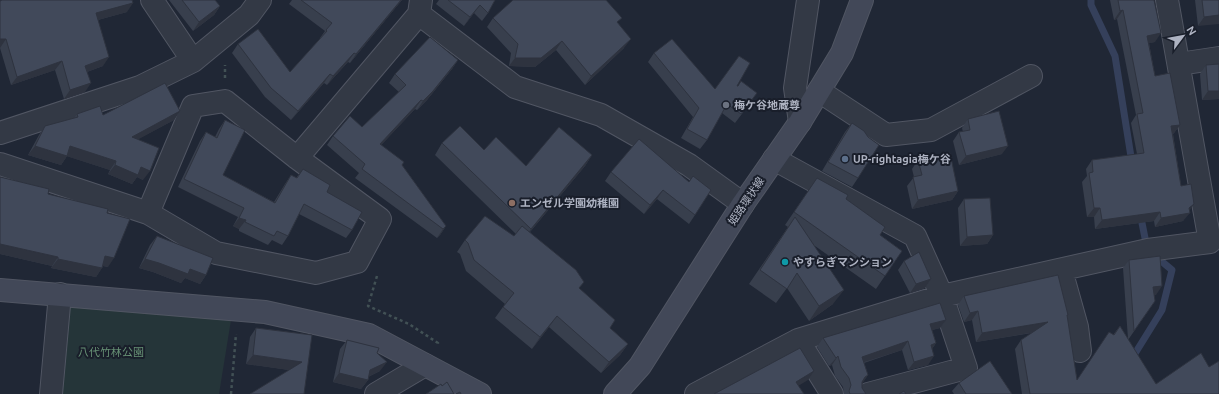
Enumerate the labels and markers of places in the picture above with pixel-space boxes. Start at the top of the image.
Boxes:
place label: 梅ケ谷地蔵尊 [734,99,800,111]
marker: 梅ケ谷地蔵尊 [721,100,731,110]
place label: UP-rightagia梅ケ谷 [853,153,951,165]
marker: UP-rightagia梅ケ谷 [840,154,850,164]
place label: エンゼル学園幼稚園 [520,197,619,209]
marker: エンゼル学園幼稚園 [507,198,517,208]
place label: やすらぎマンション [793,256,892,268]
marker: やすらぎマンション [780,257,790,267]

